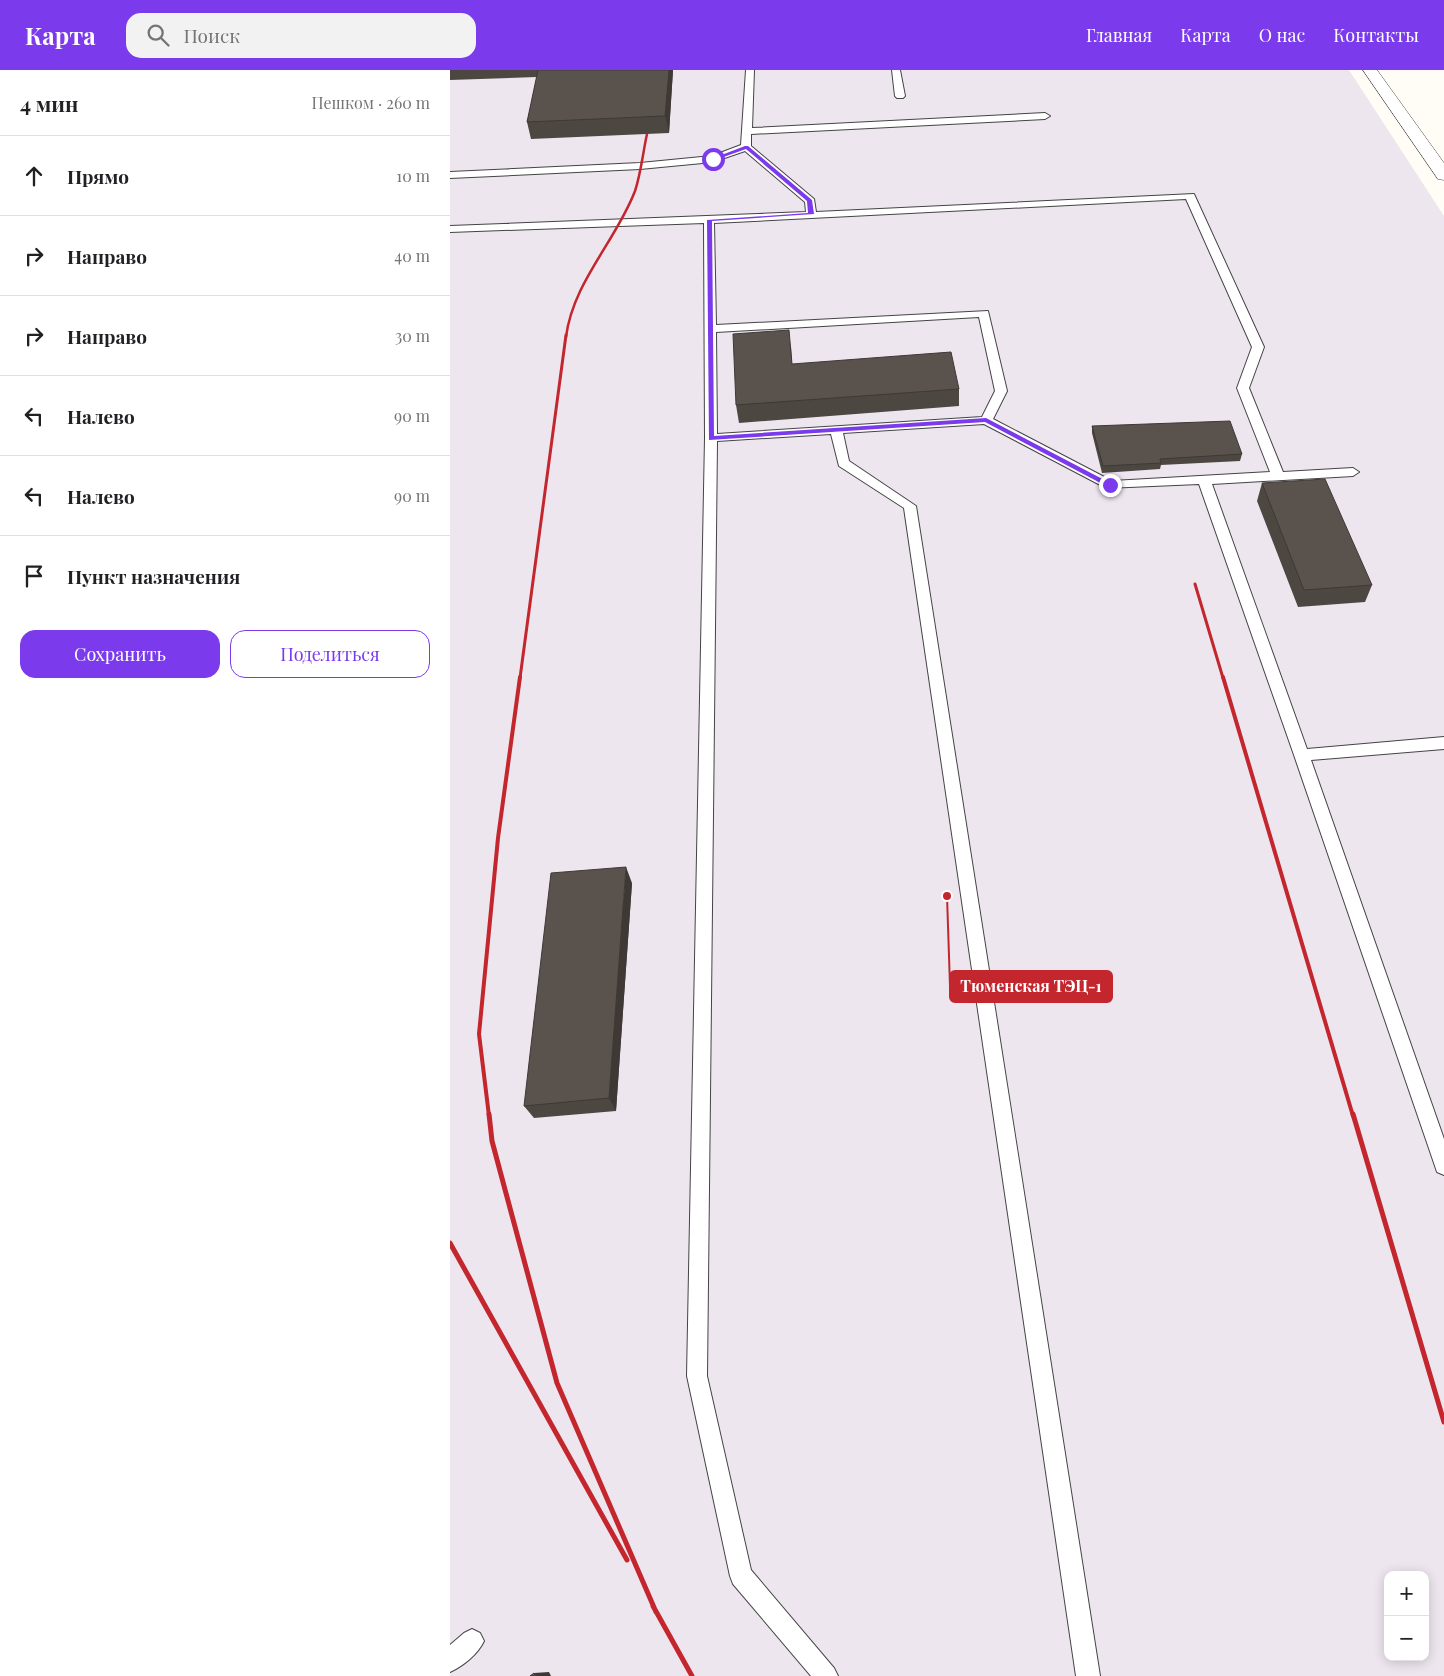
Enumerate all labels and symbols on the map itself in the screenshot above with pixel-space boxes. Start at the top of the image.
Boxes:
route start [702,148,725,171]
route end [1099,474,1122,497]
callout: Тюменская ТЭЦ-1 [950,971,1112,1002]
text: Тюменская ТЭЦ-1 [960,975,1102,996]

